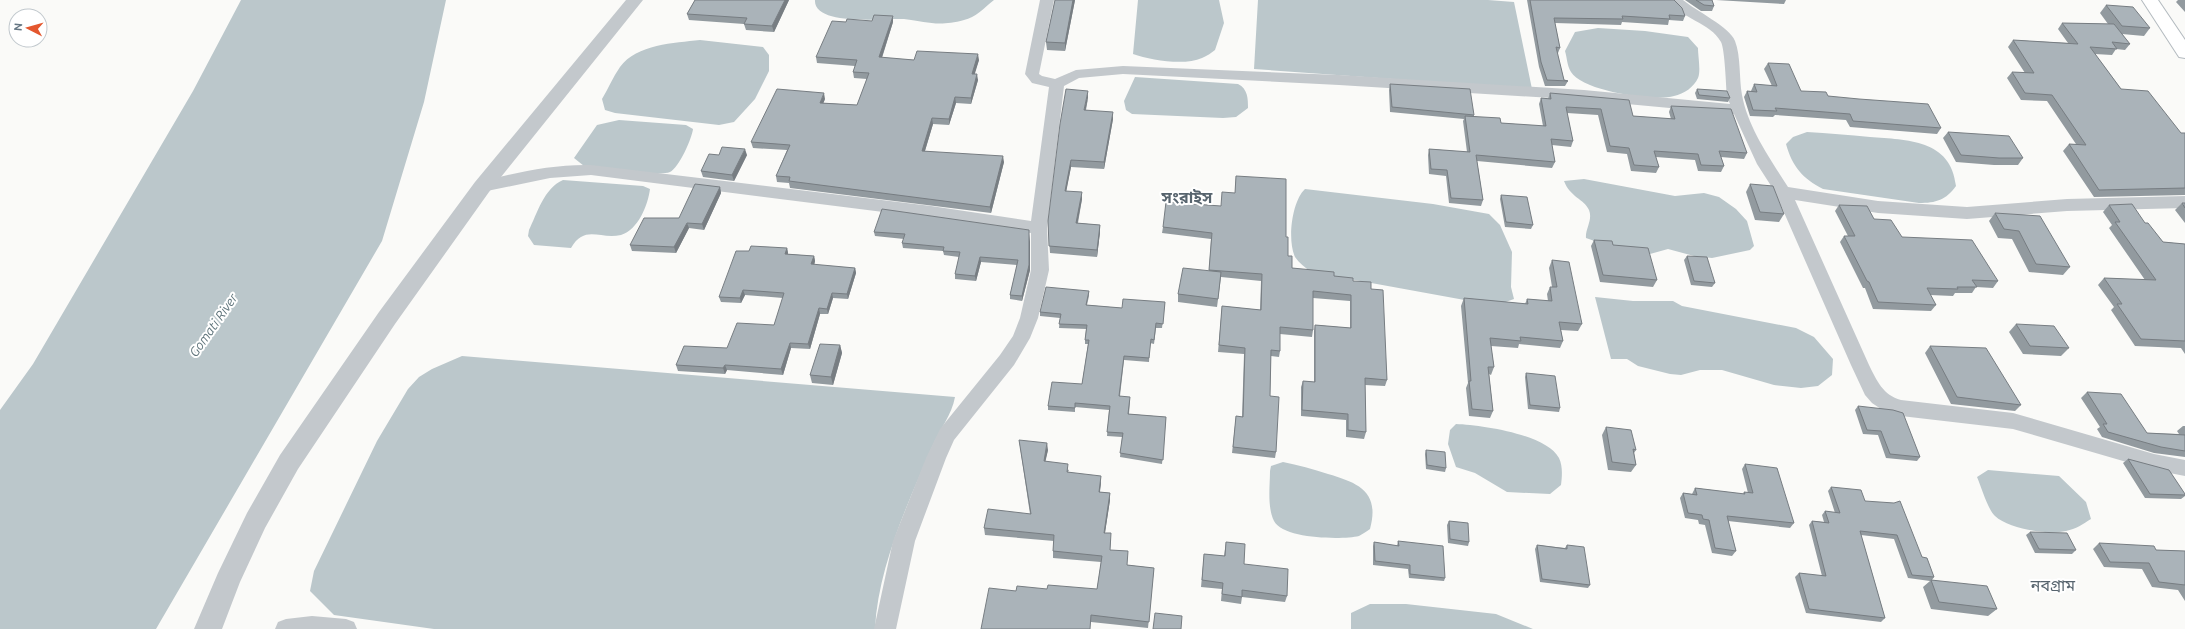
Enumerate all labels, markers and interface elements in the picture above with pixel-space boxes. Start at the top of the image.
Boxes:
north arrow [8,8,48,48]
text: N [12,22,24,32]
district label: সংরাইস [1161,188,1213,206]
water label: Gomati River [186,290,240,359]
district label: নবগ্ৰাম [2030,576,2075,594]

